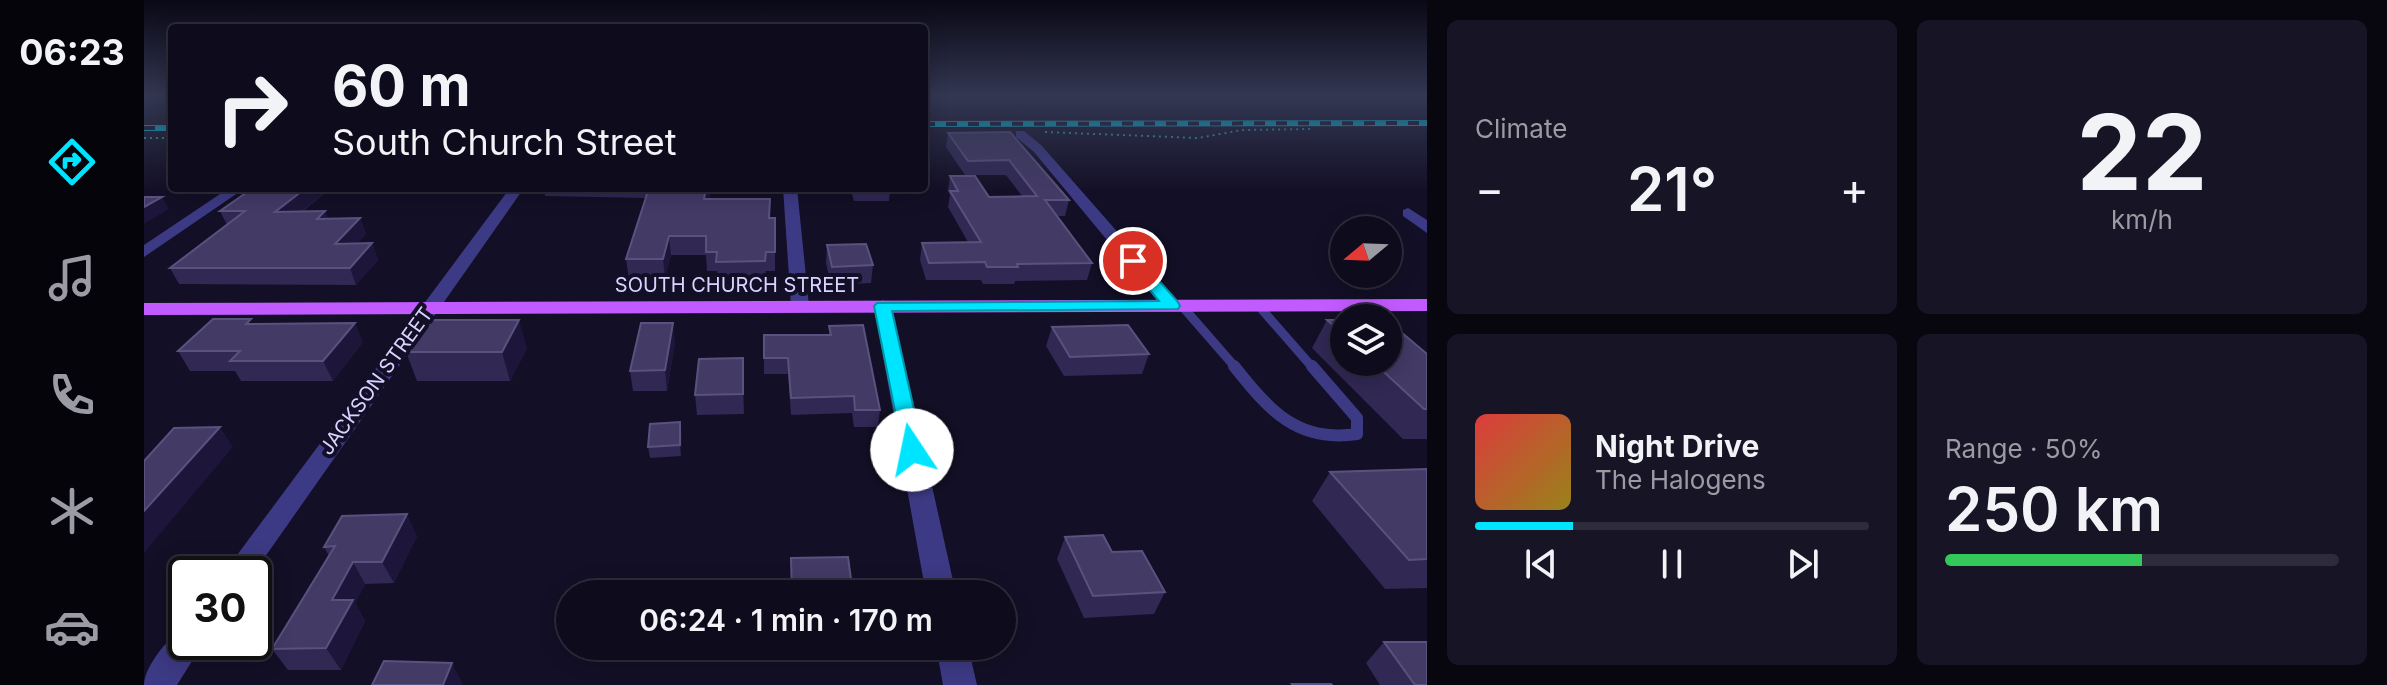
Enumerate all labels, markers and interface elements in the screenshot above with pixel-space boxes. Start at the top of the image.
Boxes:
text: 06:23 [19,30,125,74]
text: 60 m [332,52,471,120]
icon: right [200,56,304,160]
text: 22 [2076,89,2208,215]
text: Climate [1475,113,1567,144]
text: South Church Street [332,120,677,164]
icon: directions [44,134,100,190]
text: 21° [1627,153,1717,225]
text: − [1475,162,1504,216]
text: + [1840,162,1869,216]
text: km/h [2111,204,2173,235]
north arrow [1330,216,1402,288]
map controls [1330,216,1402,376]
pin [1099,227,1167,295]
icon: arrive [1111,239,1155,283]
icon: music [44,250,100,306]
street label: SOUTH CHURCH STREET [615,273,859,297]
street label: JACKSON STREET [314,303,438,459]
button: layers [1330,304,1402,376]
icon: phone [44,367,100,423]
position arrow [870,408,954,492]
text: Night Drive [1595,428,1759,464]
text: Range · 50% [1945,433,2103,464]
text: The Halogens [1595,464,1766,495]
text: 250 km [1945,473,2163,545]
icon: climate [44,483,100,539]
icon: previous [1519,542,1563,586]
icon: pause [1650,542,1694,586]
icon: next [1781,542,1825,586]
speed limit sign: 30 [168,556,272,660]
icon: car [44,599,100,655]
text: 06:24 · 1 min · 170 m [639,602,933,638]

